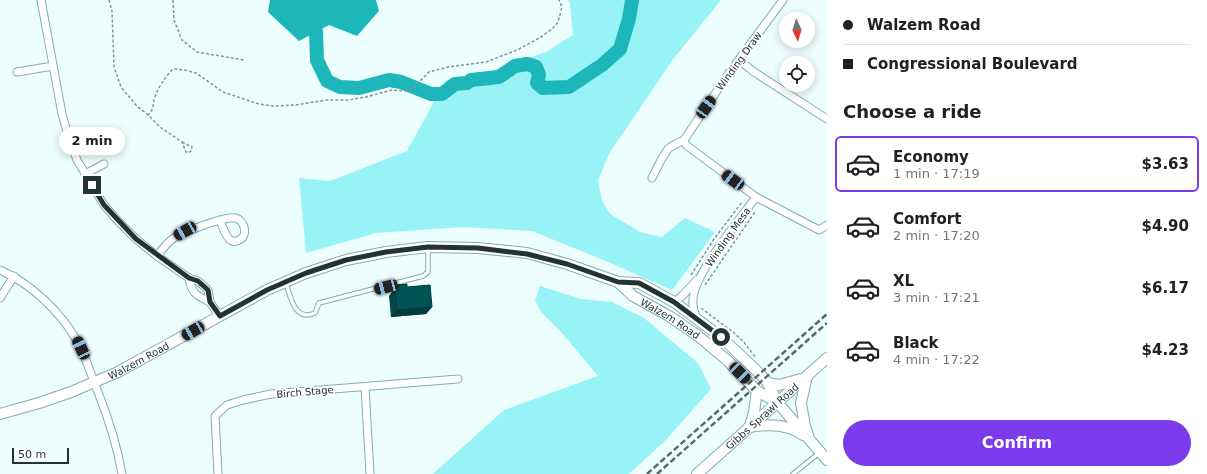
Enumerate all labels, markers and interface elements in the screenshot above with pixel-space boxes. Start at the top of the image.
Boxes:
north arrow [779,12,815,48]
map controls [779,12,815,92]
text: Walzem Road [867,16,981,34]
street label: Winding Draw [714,29,764,93]
text: Congressional Boulevard [867,55,1078,73]
button: locate [779,56,815,92]
car [694,94,718,120]
text: Choose a ride [843,101,982,122]
callout: 2 min [59,127,125,155]
text: 2 min [72,133,112,148]
icon: car [845,146,881,182]
text: Economy [893,148,969,166]
text: $3.63 [1142,155,1189,173]
text: 1 min · 17:19 [893,166,980,181]
car [720,168,746,192]
route end [83,176,101,194]
street label: Winding Mesa [703,205,753,269]
icon: car [845,208,881,244]
text: Comfort [893,210,961,228]
text: $4.90 [1142,217,1189,235]
car [172,220,198,242]
text: 2 min · 17:20 [893,228,980,243]
icon: car [845,270,881,306]
text: XL [893,272,914,290]
car [373,278,399,296]
text: $6.17 [1142,279,1189,297]
text: 3 min · 17:21 [893,290,980,305]
street label: Walzem Road [639,296,702,341]
car [180,320,206,342]
route start [712,328,730,346]
icon: car [845,332,881,368]
text: Black [893,334,939,352]
car [70,335,92,361]
street label: Walzem Road [106,340,171,381]
text: $4.23 [1142,341,1189,359]
text: 4 min · 17:22 [893,352,980,367]
car [727,360,753,386]
street label: Gibbs Sprawl Road [723,381,801,451]
street label: Birch Stage [276,384,334,400]
button: Confirm [843,420,1191,466]
scale bar [12,446,69,465]
text: 50 m [18,448,46,461]

